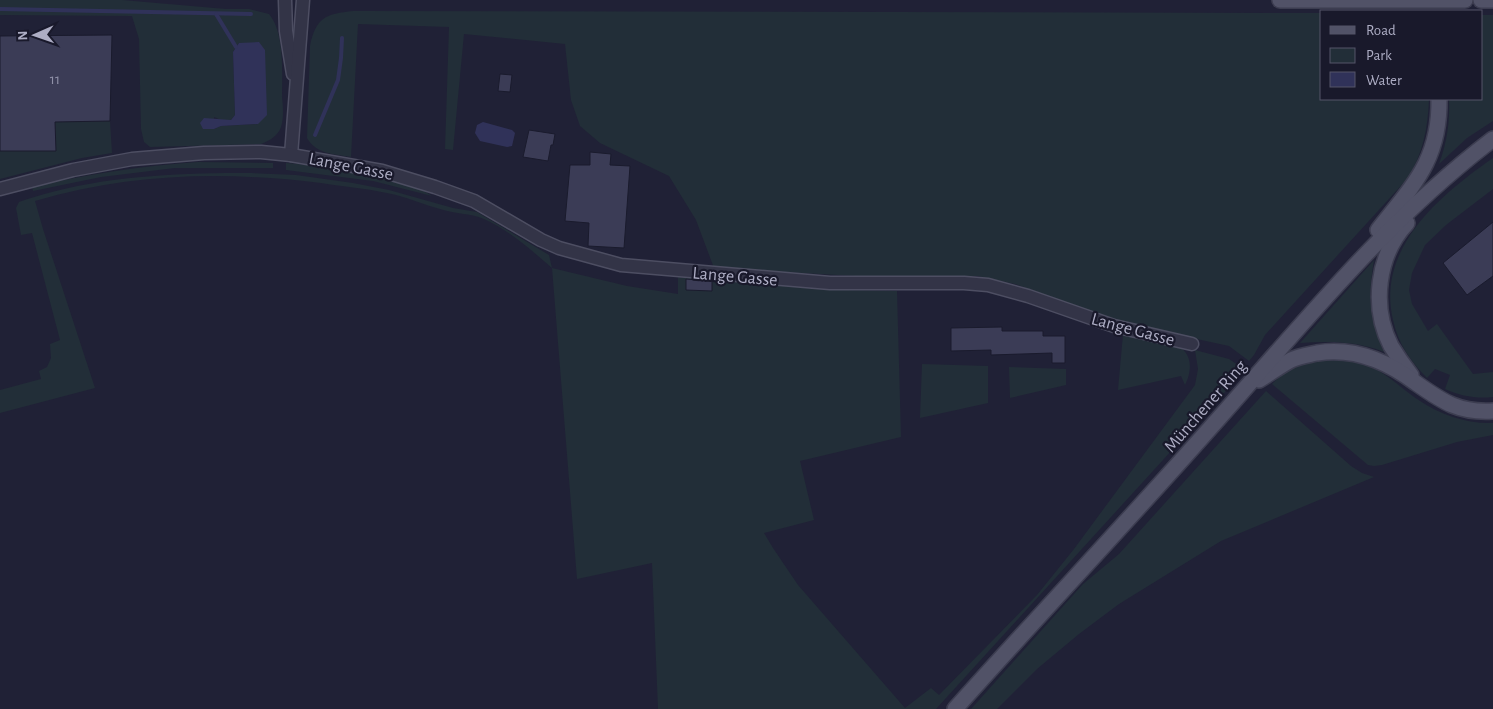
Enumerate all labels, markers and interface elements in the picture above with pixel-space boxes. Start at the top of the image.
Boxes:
north arrow [10,10,60,60]
legend [1320,10,1483,100]
text: Road [1366,23,1396,38]
text: N [16,30,30,41]
text: Park [1366,48,1392,63]
house number: 11 [50,72,60,87]
text: Water [1366,73,1402,88]
street label: Lange Gasse [307,150,394,184]
street label: Lange Gasse [692,264,778,290]
street label: Lange Gasse [1089,310,1176,350]
street label: Münchener Ring [1161,357,1251,456]

